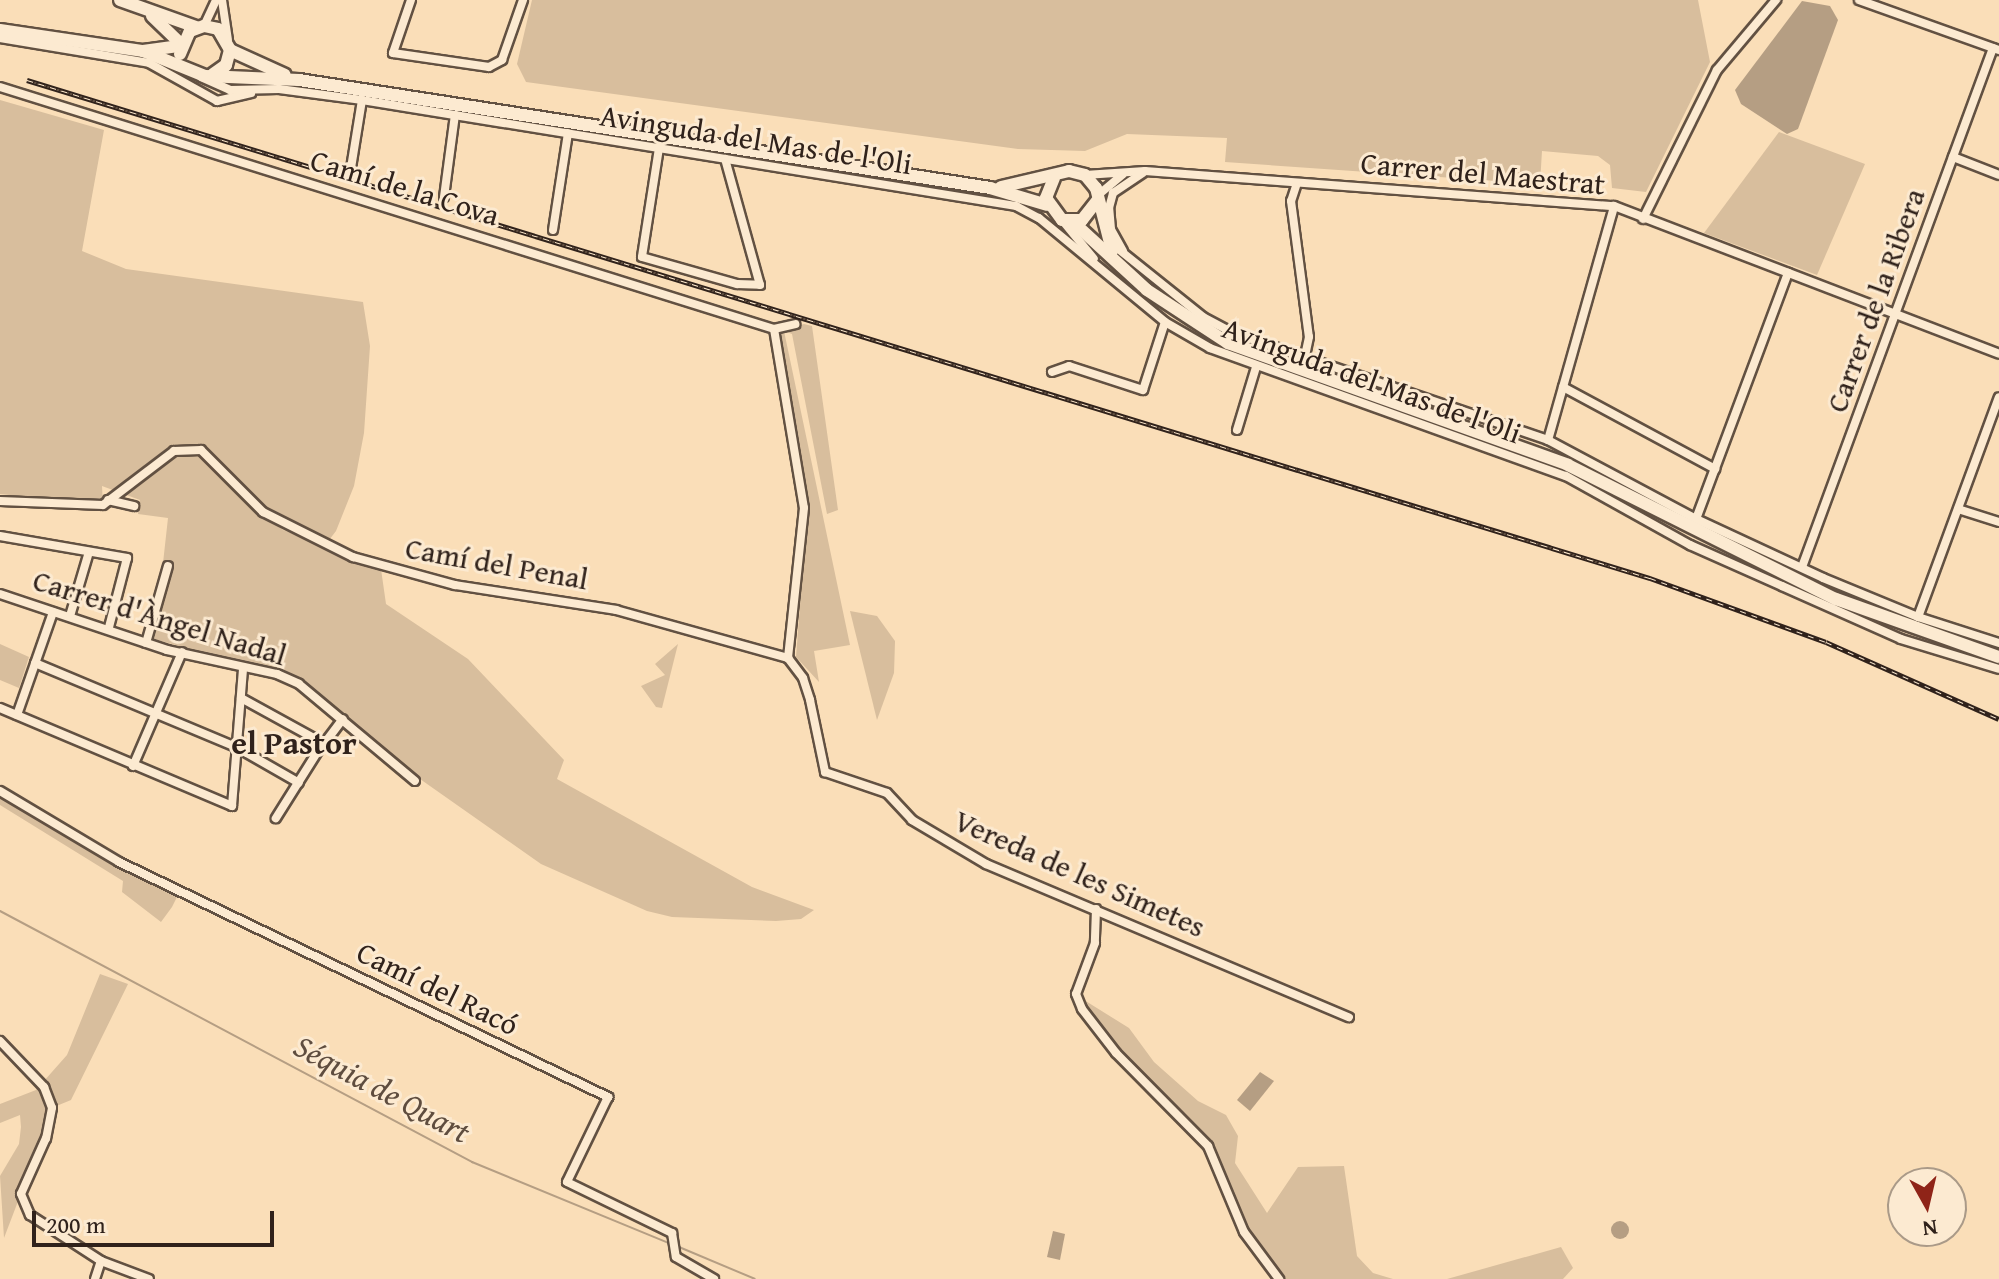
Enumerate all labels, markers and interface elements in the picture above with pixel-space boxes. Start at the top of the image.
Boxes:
street label: Avinguda del Mas de l'Oli [598,97,914,181]
street label: Camí de la Cova [306,141,504,233]
street label: Carrer del Maestrat [1359,144,1607,202]
street label: Carrer de la Ribera [1818,183,1932,417]
street label: Avinguda del Mas de l'Oli [1218,309,1526,451]
street label: Camí del Penal [403,529,591,597]
street label: Carrer d'Àngel Nadal [29,561,291,673]
district label: el Pastor [231,724,357,762]
street label: Vereda de les Simetes [949,802,1211,944]
street label: Camí del Racó [351,933,525,1043]
water label: Séquia de Quart [288,1027,476,1151]
north arrow [1887,1167,1967,1247]
scale bar [36,1195,278,1245]
text: 200 m [46,1207,106,1242]
text: N [1921,1212,1940,1246]

